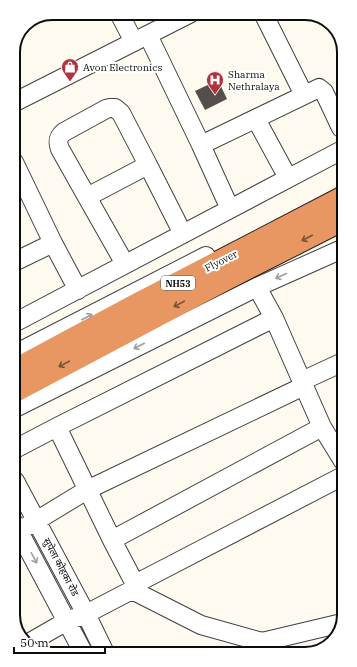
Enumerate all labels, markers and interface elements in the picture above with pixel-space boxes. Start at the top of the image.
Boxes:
shop icon: Avon Electronics [60,57,80,82]
place label: Avon Electronics [83,61,162,74]
place label: Sharma Nethralaya [228,68,280,93]
hospital icon: Sharma Nethralaya [205,70,225,95]
one-way arrow [301,234,313,242]
street label: Flyover [202,247,240,275]
one-way arrow [275,273,287,280]
road number: NH53 [161,276,195,290]
one-way arrow [173,301,185,308]
one-way arrow [81,313,93,320]
one-way arrow [133,343,145,350]
one-way arrow [58,361,70,369]
street label: सुपेला कोहका रोड [40,536,82,599]
one-way arrow [30,552,38,564]
scale bar [14,629,105,655]
text: 50 m [20,635,49,650]

